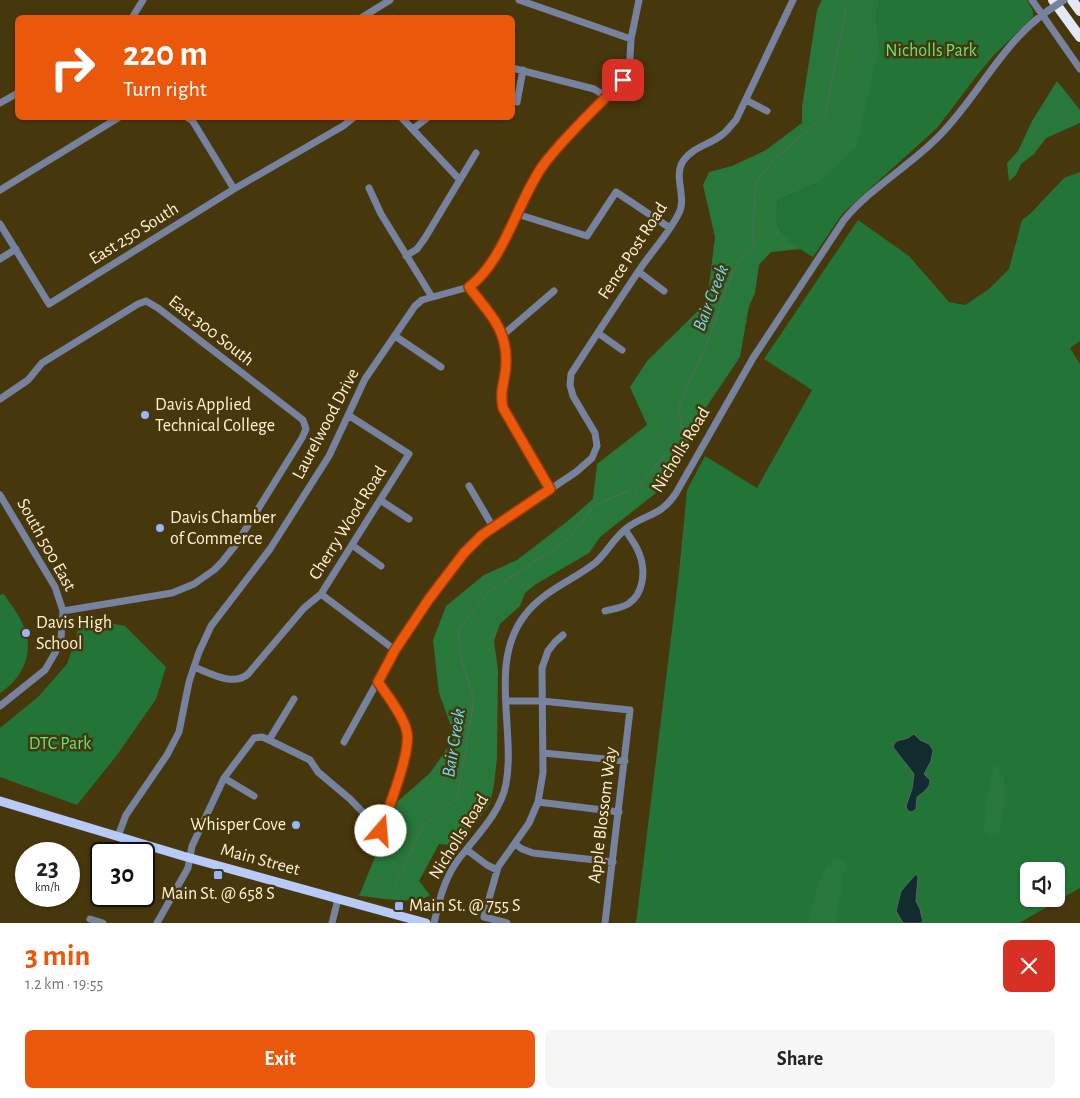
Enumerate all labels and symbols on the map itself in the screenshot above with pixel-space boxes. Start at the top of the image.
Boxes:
park label: Nicholls Park [885,42,977,60]
pin [602,59,644,101]
street label: East 250 South [86,199,182,269]
street label: Fence Post Road [595,199,671,303]
water label: Bair Creek [690,262,732,334]
street label: East 300 South [165,292,257,370]
street label: Laurelwood Drive [289,366,363,482]
place label: Davis Applied Technical College [155,396,275,435]
street label: Nicholls Road [649,404,713,496]
marker: Davis Applied Technical College [139,409,151,421]
street label: Cherry Wood Road [306,463,390,583]
street label: South 500 East [13,496,79,595]
place label: Davis Chamber of Commerce [170,509,276,548]
marker: Davis Chamber of Commerce [154,522,166,534]
place label: Davis High School [36,614,112,653]
marker: Davis High School [20,627,32,639]
water label: Bair Creek [439,707,469,779]
park label: DTC Park [29,735,92,753]
street label: Apple Blossom Way [586,745,620,884]
street label: Nicholls Road [426,791,492,883]
position arrow [354,804,406,856]
place label: Whisper Cove [190,816,286,834]
marker: Whisper Cove [290,819,302,831]
street label: Main Street [218,841,302,879]
speed limit sign: 30 [90,842,155,907]
marker: Main St. @ 658 S [212,869,224,881]
place label: Main St. @ 658 S [161,885,275,903]
place label: Main St. @ 755 S [409,897,521,915]
marker: Main St. @ 755 S [393,900,405,912]

